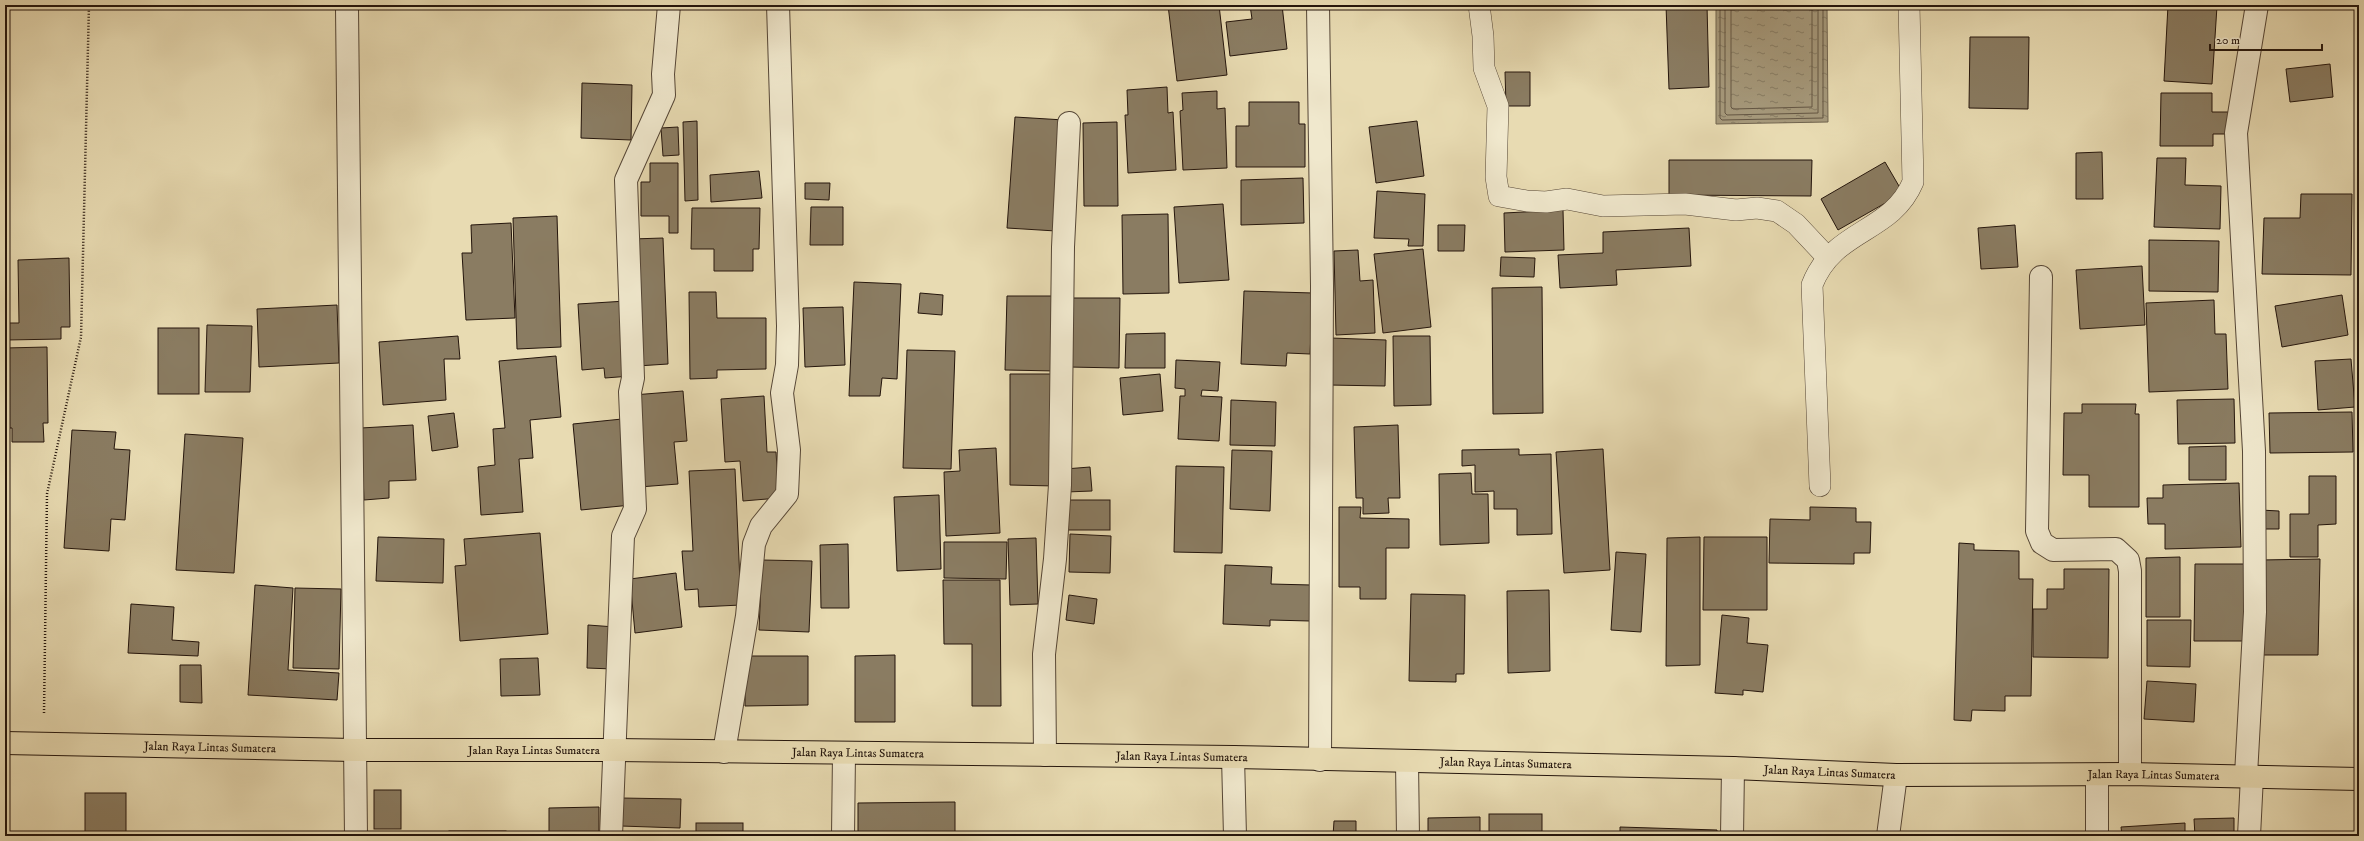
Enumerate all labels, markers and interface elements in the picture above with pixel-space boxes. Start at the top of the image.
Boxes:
scale bar [2210,26,2322,52]
text: 20 m [2216,33,2240,48]
street label: Jalan Raya Lintas Sumatera [143,738,277,756]
street label: Jalan Raya Lintas Sumatera [467,743,601,758]
street label: Jalan Raya Lintas Sumatera [791,745,925,761]
street label: Jalan Raya Lintas Sumatera [1115,748,1249,765]
street label: Jalan Raya Lintas Sumatera [1439,754,1573,772]
street label: Jalan Raya Lintas Sumatera [1763,762,1897,783]
street label: Jalan Raya Lintas Sumatera [2087,766,2221,783]

